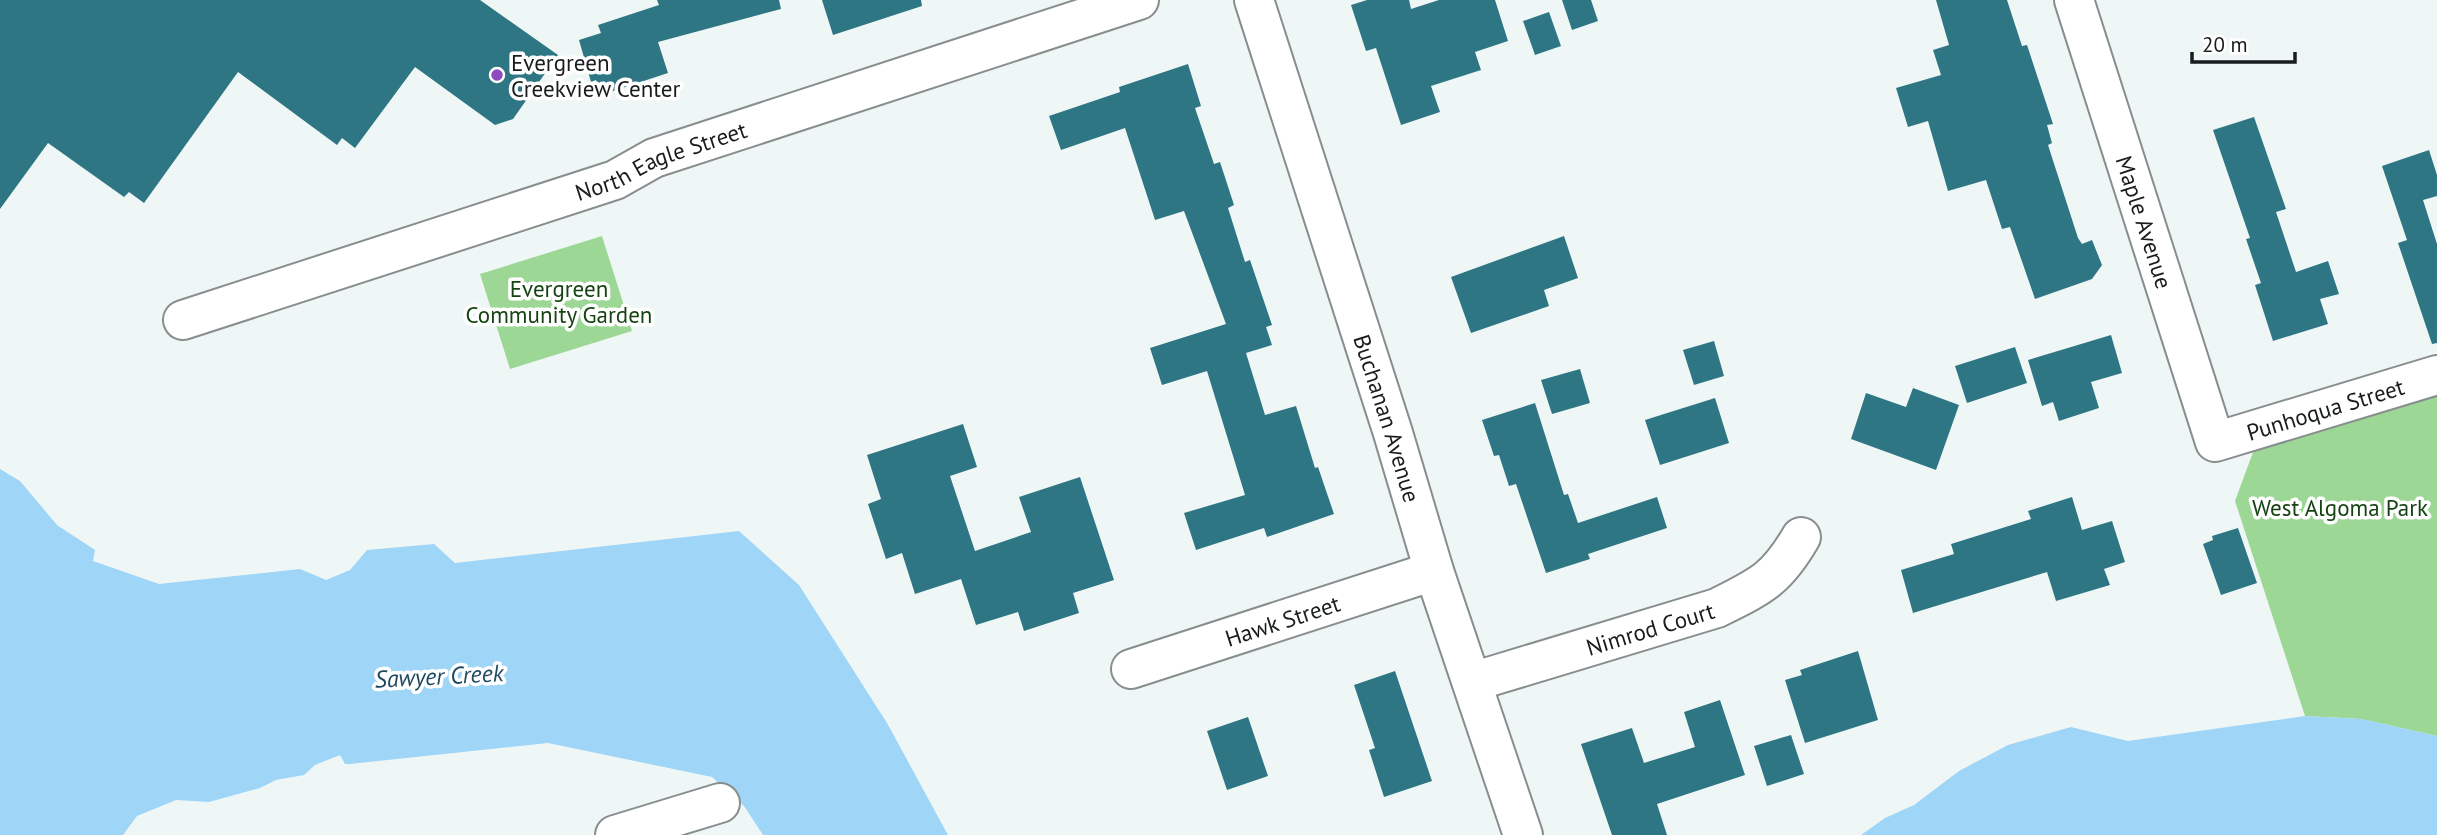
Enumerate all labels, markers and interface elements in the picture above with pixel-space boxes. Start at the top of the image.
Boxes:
scale bar [2192,21,2295,65]
text: 20 m [2202,31,2248,58]
place label: Evergreen Creekview Center [511,48,681,103]
marker: Evergreen Creekview Center [489,67,505,83]
street label: North Eagle Street [571,114,750,207]
street label: Maple Avenue [2110,152,2180,292]
park label: Evergreen Community Garden [466,274,652,329]
street label: Buchanan Avenue [1348,331,1427,505]
street label: Punhoqua Street [2243,371,2408,446]
park label: West Algoma Park [2252,493,2428,522]
street label: Hawk Street [1221,588,1344,652]
street label: Nimrod Court [1582,595,1718,661]
water label: Sawyer Creek [374,657,505,695]

